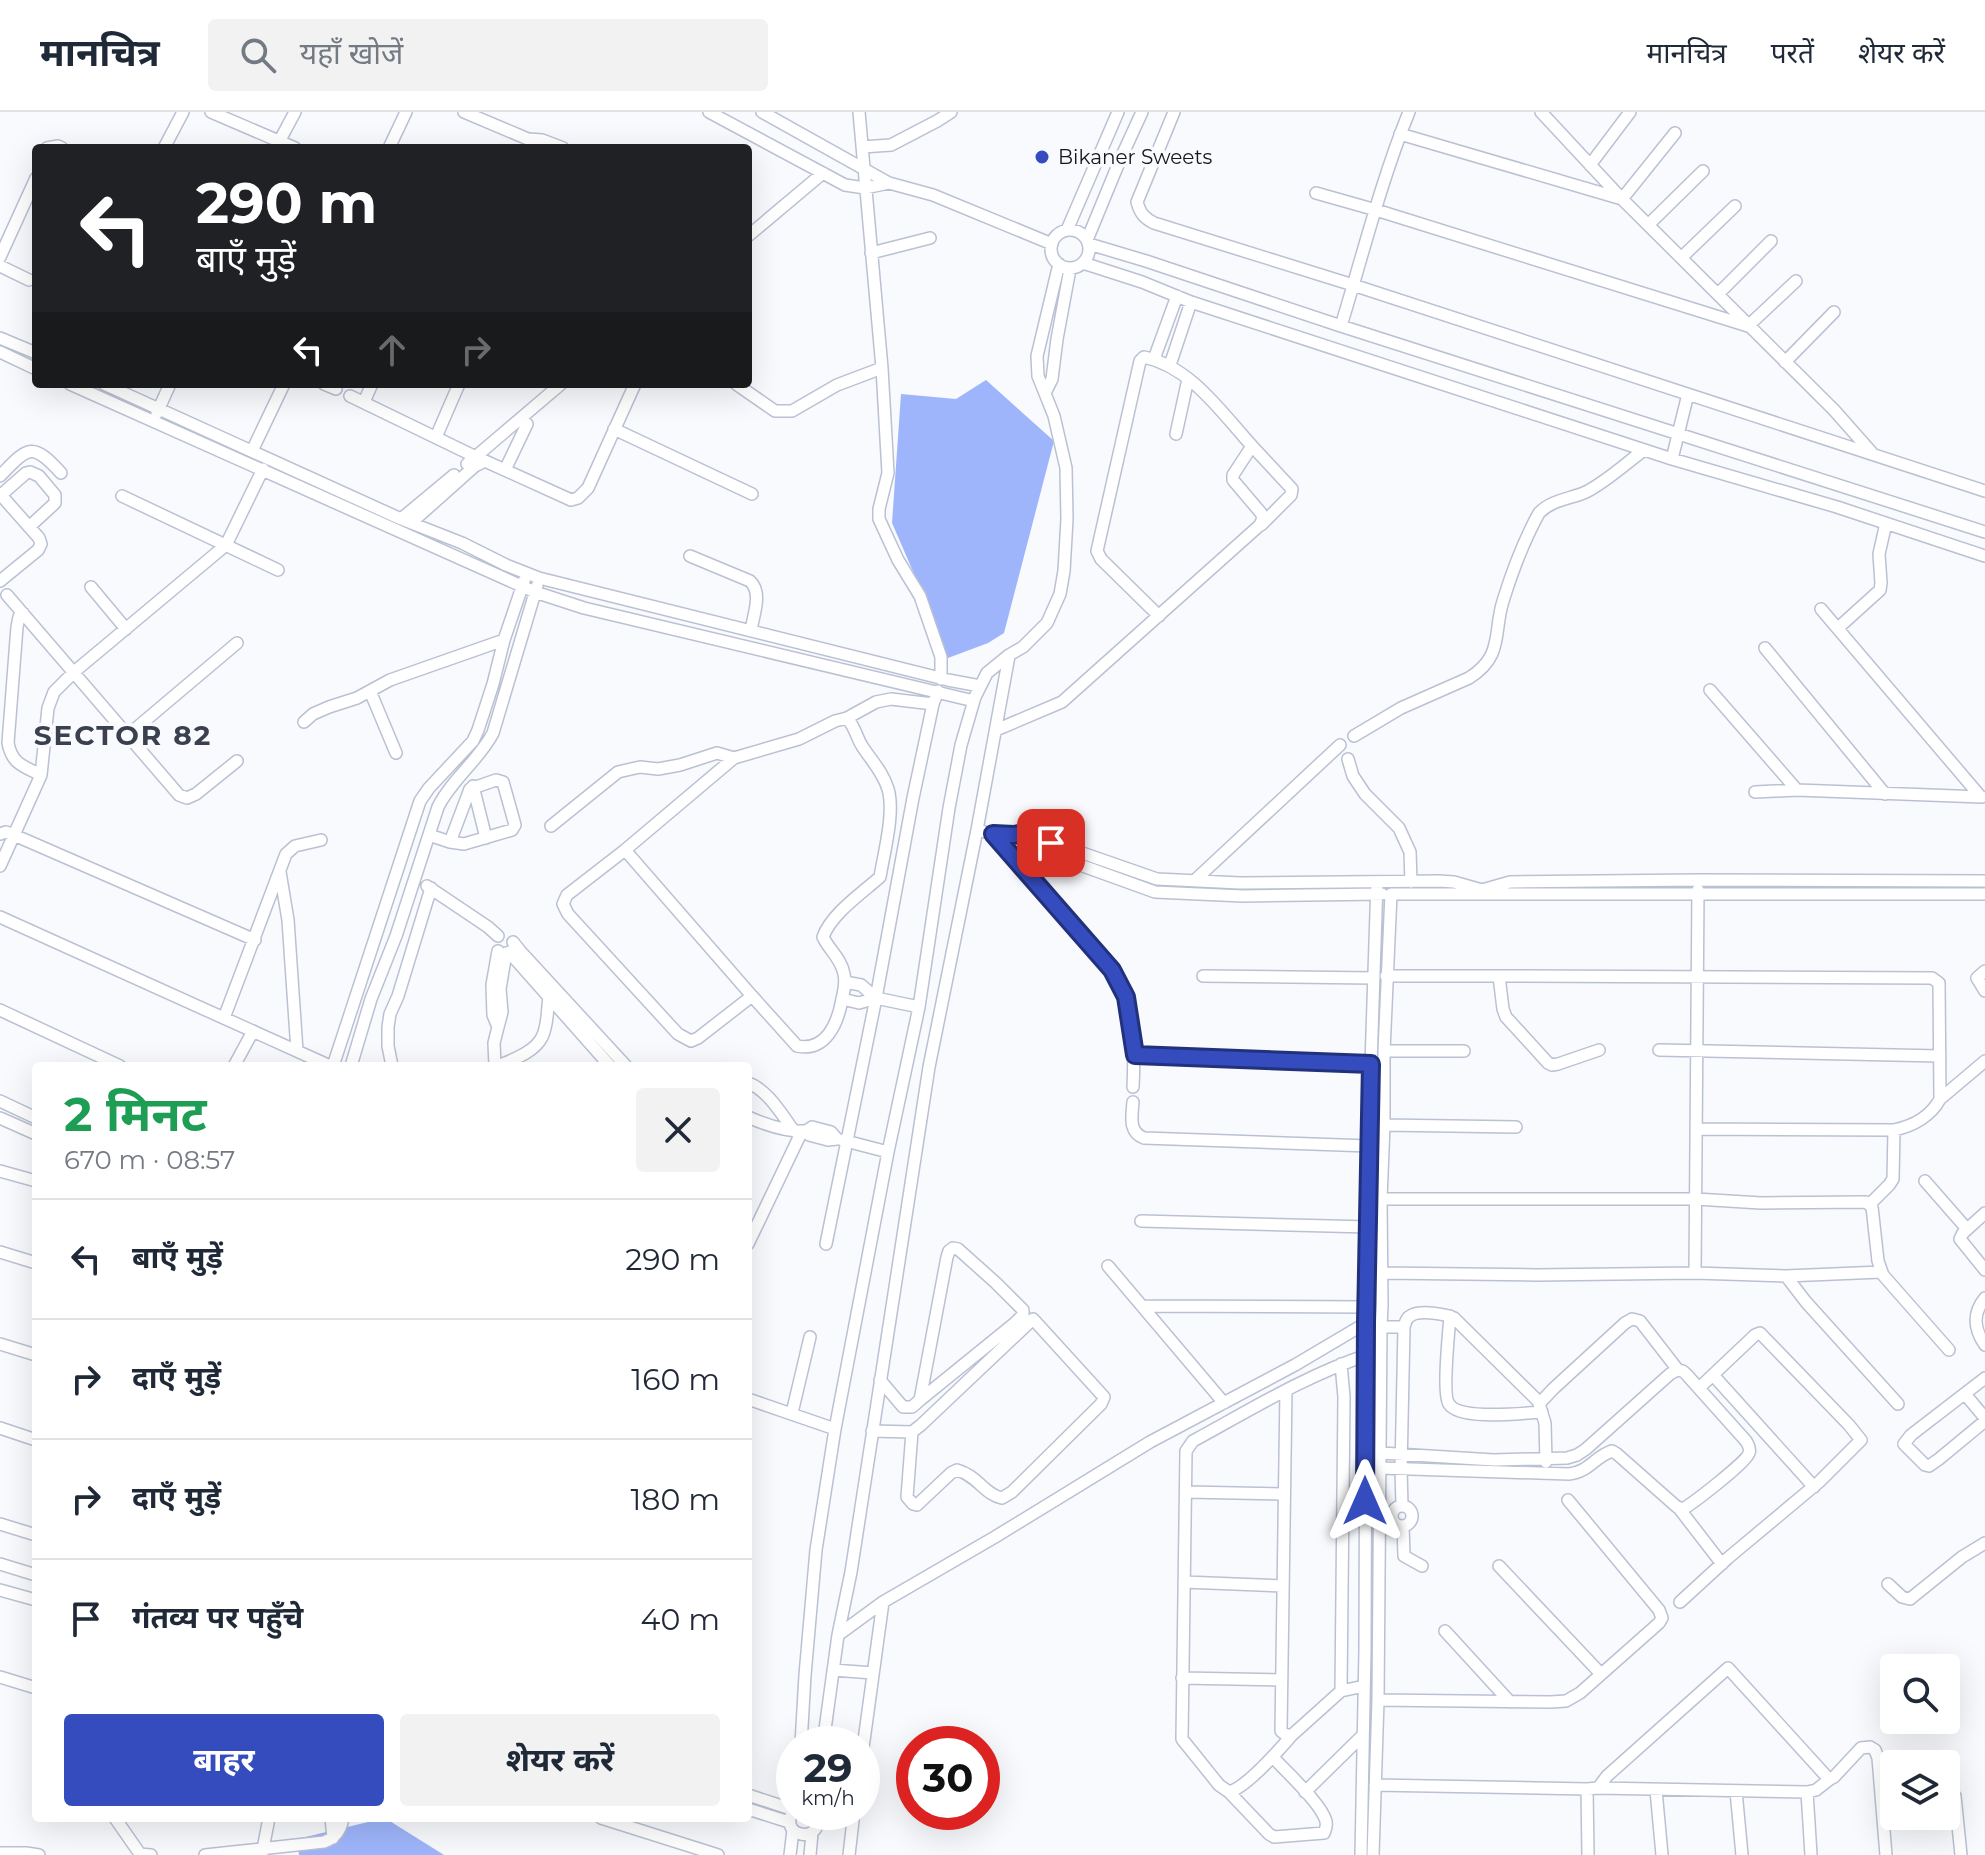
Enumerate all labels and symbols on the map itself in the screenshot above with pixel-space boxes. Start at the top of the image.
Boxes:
place label: Bikaner Sweets [1058,145,1213,169]
marker: Bikaner Sweets [1033,148,1051,166]
district label: SECTOR 82 [34,718,212,752]
pin [1017,809,1085,877]
position arrow [1323,1459,1407,1543]
speed limit sign: 30 [896,1726,1000,1830]

